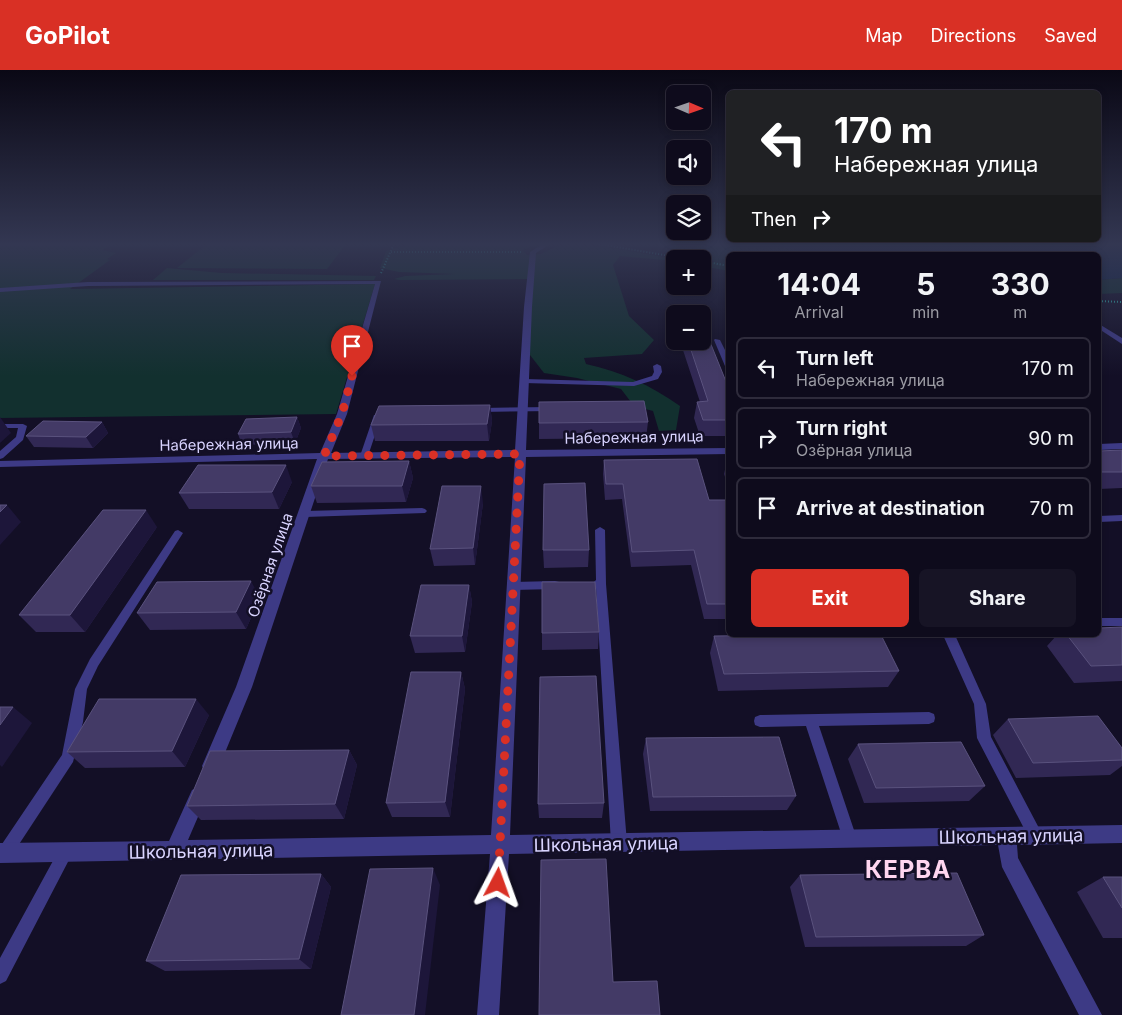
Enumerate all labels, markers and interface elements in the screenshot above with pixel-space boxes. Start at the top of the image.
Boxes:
text: GoPilot [25,21,110,50]
text: Map [865,25,903,46]
text: Directions [931,25,1016,46]
text: Saved [1044,25,1097,46]
north arrow [666,85,711,130]
map controls [666,85,711,350]
text: 170 m [834,109,933,151]
icon: left [751,110,816,175]
button: sound [666,140,711,185]
text: Набережная улица [834,151,1038,177]
button: layers [666,195,711,240]
icon: right [807,205,835,233]
text: Then [751,208,797,231]
button: + [666,250,711,295]
text: 14:04 [777,266,861,302]
text: 5 [916,266,935,302]
text: 330 [991,266,1050,302]
text: Arrival [794,302,844,322]
text: min [912,302,940,322]
text: m [1013,302,1027,322]
button: − [666,305,711,350]
pin [331,325,373,376]
icon: arrive [338,332,366,360]
text: Turn left [796,347,874,370]
icon: left [753,354,781,382]
text: 170 m [1022,357,1074,380]
text: Набережная улица [796,370,945,390]
text: Turn right [796,417,887,440]
icon: right [753,424,781,452]
street label: Набережная улица [564,426,704,448]
text: 90 m [1028,427,1074,450]
street label: Набережная улица [159,433,299,455]
text: Озёрная улица [796,440,913,460]
icon: arrive [753,494,781,522]
text: Arrive at destination [796,497,985,520]
text: 70 m [1030,497,1074,520]
street label: Озёрная улица [243,510,297,620]
button: Exit [751,569,909,627]
button: Share [919,569,1076,627]
street label: Школьная улица [938,824,1084,848]
street label: Школьная улица [533,832,679,856]
street label: Школьная улица [128,839,274,863]
district label: КЕРВА [865,855,951,884]
position arrow [471,856,523,908]

